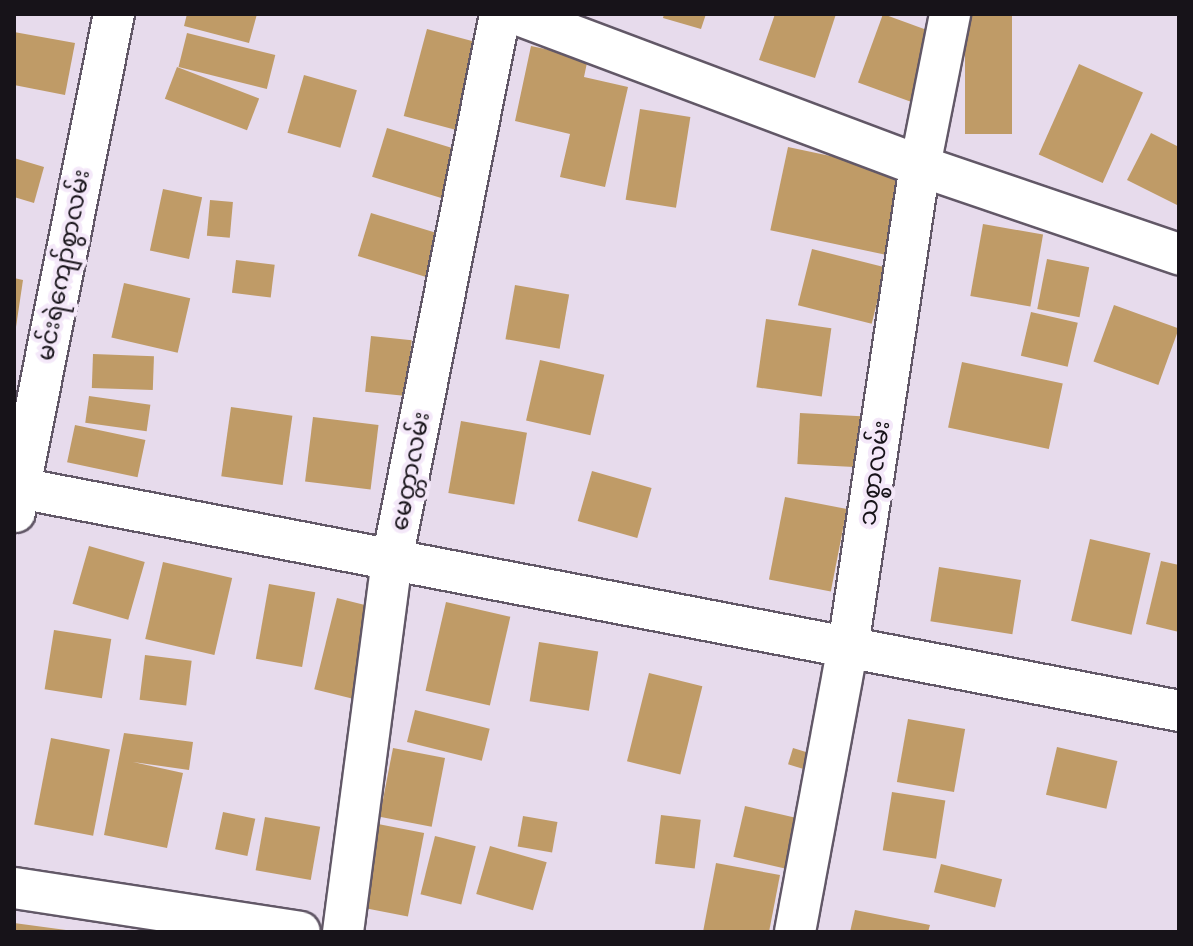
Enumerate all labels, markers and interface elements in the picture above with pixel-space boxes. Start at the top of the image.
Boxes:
street label: မင်းရဲကျော်စွာလမ်း [30,167,96,363]
street label: မေတ္တာလမ်း [384,409,436,533]
street label: သစ္စာလမ်း [852,419,896,527]

